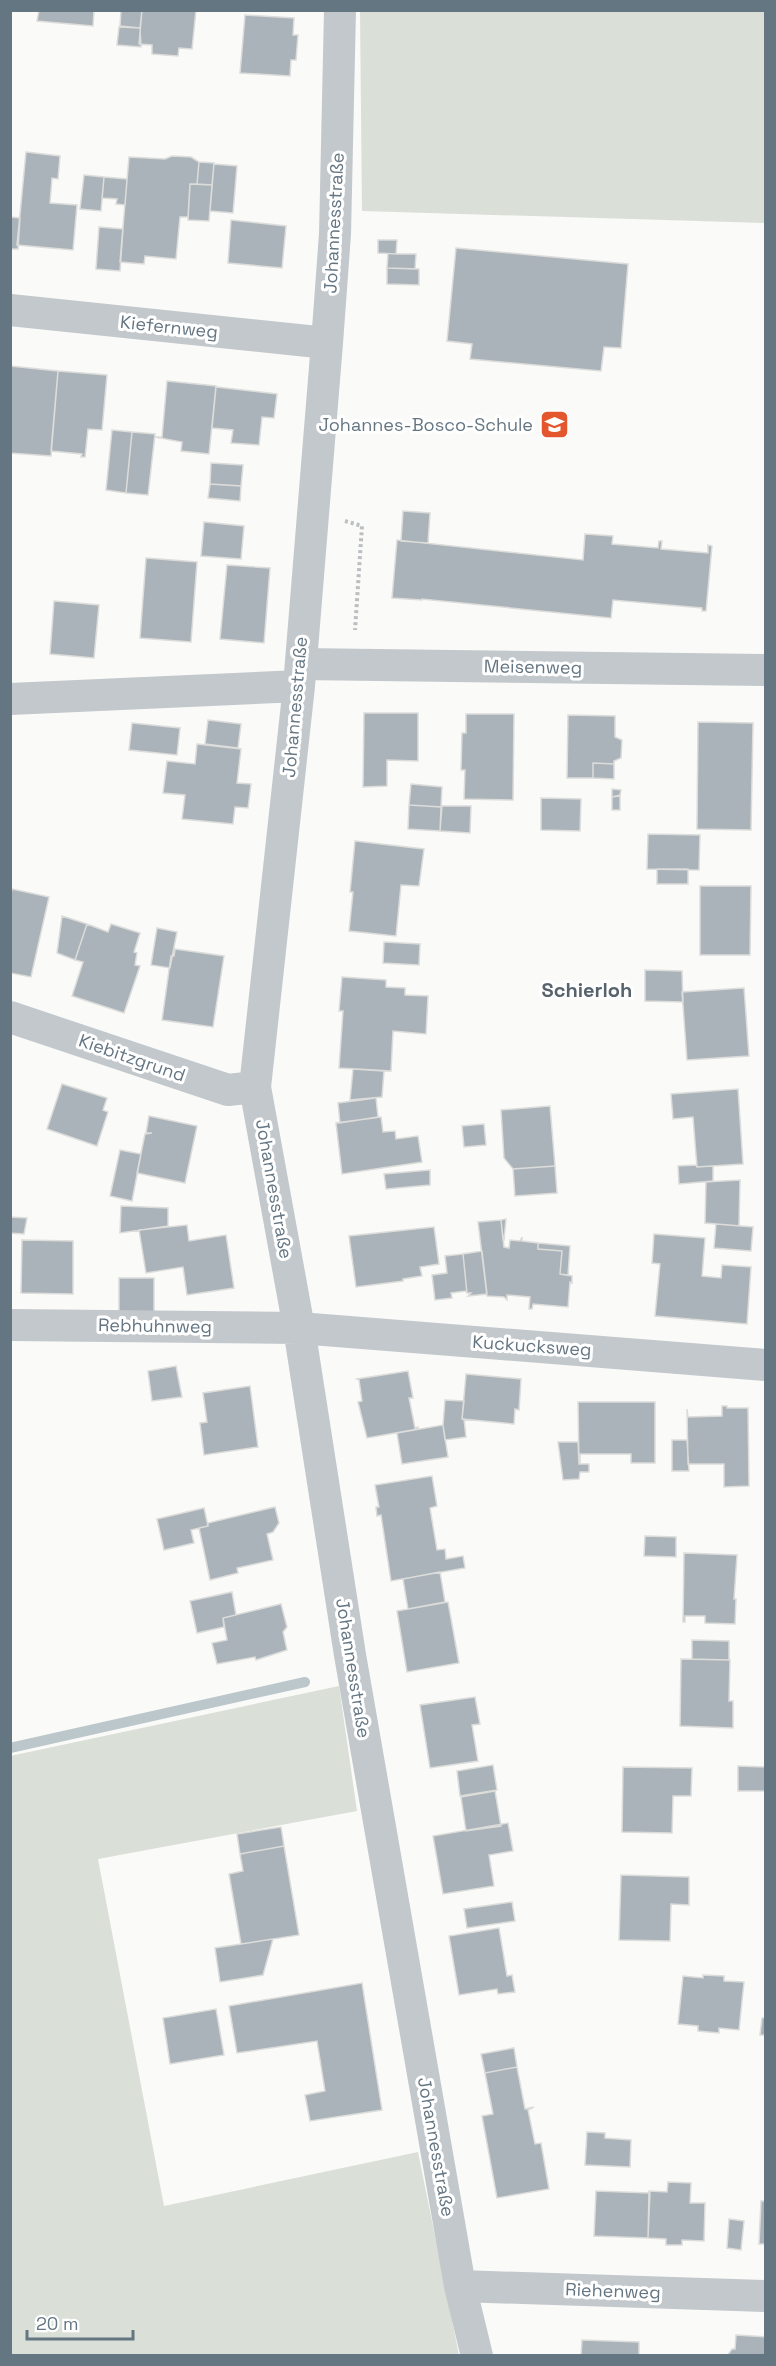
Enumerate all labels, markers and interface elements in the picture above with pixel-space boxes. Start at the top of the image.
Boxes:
street label: Johannesstraße [318,152,349,294]
street label: Kiefernweg [119,310,219,343]
school or university icon: Johannes-Bosco-Schule [538,409,570,441]
place label: Johannes-Bosco-Schule [319,413,533,436]
street label: Johannesstraße [277,636,312,778]
street label: Meisenweg [484,654,582,679]
district label: Schierloh [542,977,632,1003]
street label: Kiebitzgrund [76,1029,189,1087]
street label: Johannesstraße [251,1117,298,1260]
street label: Rebhuhnweg [98,1313,212,1338]
street label: Kuckucksweg [472,1330,592,1361]
street label: Johannesstraße [331,1596,376,1739]
street label: Johannesstraße [413,2075,460,2218]
street label: Riehenweg [565,2277,661,2304]
scale bar [27,2303,134,2341]
text: 20 m [36,2312,79,2335]

